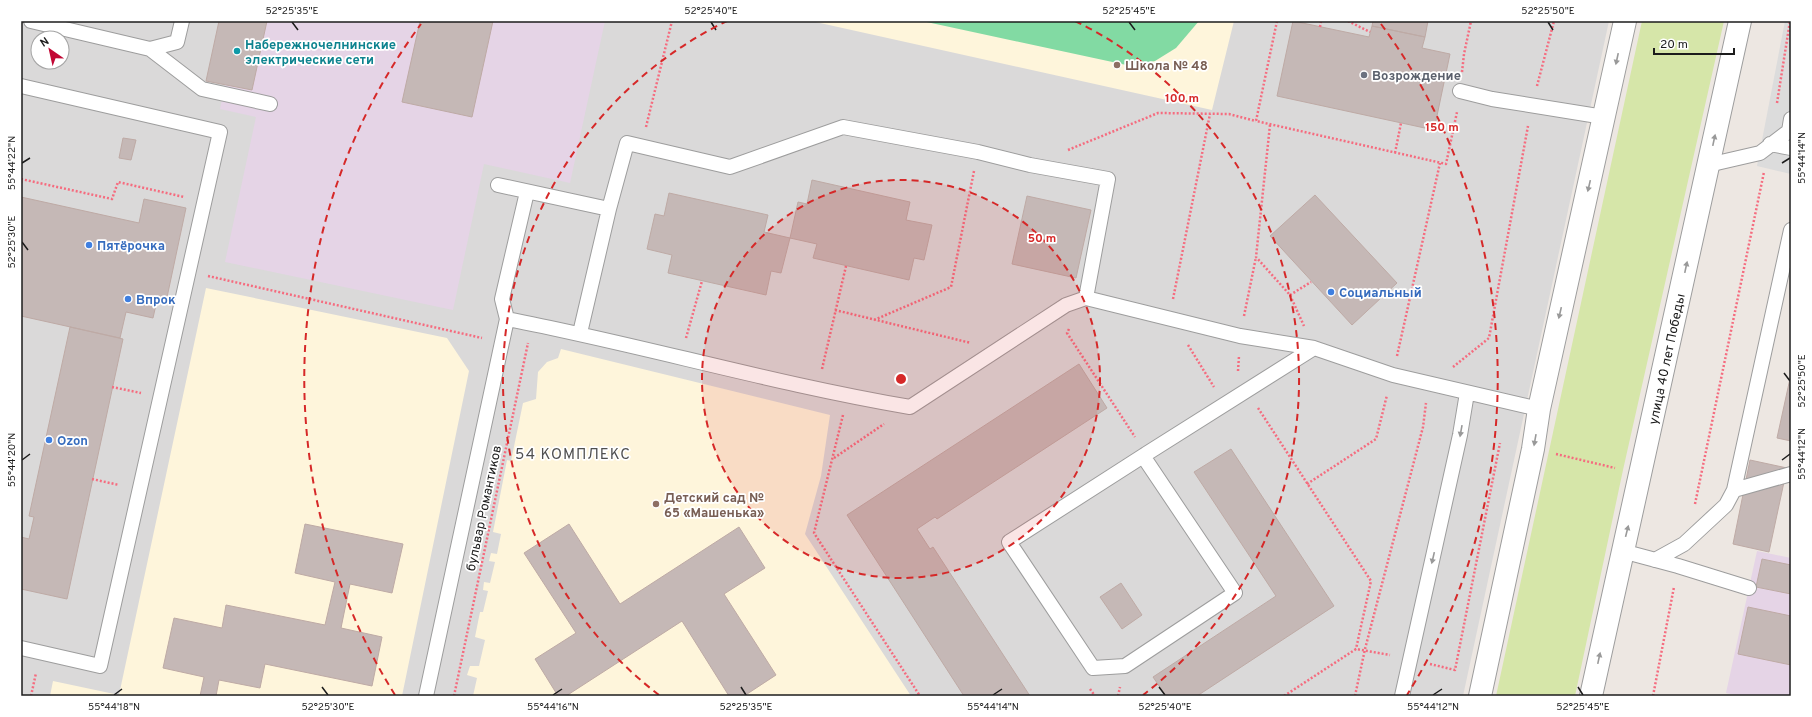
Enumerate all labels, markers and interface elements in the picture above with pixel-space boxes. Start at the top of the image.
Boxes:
text: 52°25'35"E [265,5,319,18]
text: 52°25'40"E [684,5,738,18]
text: 52°25'45"E [1102,5,1156,18]
text: 52°25'50"E [1521,5,1575,18]
north arrow [30,30,70,70]
scale bar [1654,30,1734,56]
text: N [38,35,52,51]
text: 20 m [1660,37,1688,53]
place label: Набережночелнинские электрические сети [245,38,396,69]
marker: Набережночелнинские электрические сети [232,46,242,56]
one-way arrow [1613,53,1619,65]
place label: Школа № 48 [1125,59,1208,75]
marker: Школа № 48 [1112,60,1122,70]
place label: Возрождение [1372,69,1461,85]
marker: Возрождение [1359,70,1369,80]
text: 100 m [1165,91,1199,107]
text: 150 m [1425,120,1459,136]
text: 55°44'14"N [1796,132,1809,184]
one-way arrow [1711,134,1717,147]
text: 55°44'22"N [6,136,19,190]
one-way arrow [1585,180,1591,192]
text: 52°25'30"E [6,215,19,269]
text: 50 m [1028,231,1056,247]
place label: Пятёрочка [97,239,165,255]
marker: Пятёрочка [84,240,94,250]
one-way arrow [1683,261,1689,274]
place label: Социальный [1339,286,1422,302]
marker: Социальный [1326,287,1336,297]
street label: улица 40 лет Победы [1646,292,1690,426]
place label: Впрок [136,293,176,309]
marker: Впрок [123,294,133,304]
one-way arrow [1557,307,1563,319]
text: 52°25'50"E [1796,354,1809,408]
centre of rings [894,372,908,386]
one-way arrow [1458,425,1464,438]
text: 55°44'12"N [1796,428,1809,480]
text: 55°44'20"N [6,433,19,487]
place label: Ozon [57,434,88,450]
one-way arrow [1531,434,1537,446]
marker: Ozon [44,435,54,445]
street label: бульвар Романтиков [464,444,506,573]
district label: 54 КОМПЛЕКС [515,446,631,465]
place label: Детский сад № 65 «Машенька» [664,491,764,522]
marker: Детский сад № 65 «Машенька» [651,499,661,509]
one-way arrow [1624,525,1630,537]
one-way arrow [1429,552,1435,565]
one-way arrow [1596,652,1602,664]
text: 55°44'18"N [88,701,140,714]
text: 52°25'30"E [301,701,355,714]
text: 55°44'16"N [527,701,579,714]
text: 52°25'35"E [719,701,773,714]
text: 55°44'14"N [967,701,1019,714]
text: 52°25'40"E [1138,701,1192,714]
text: 55°44'12"N [1407,701,1459,714]
text: 52°25'45"E [1556,701,1610,714]

